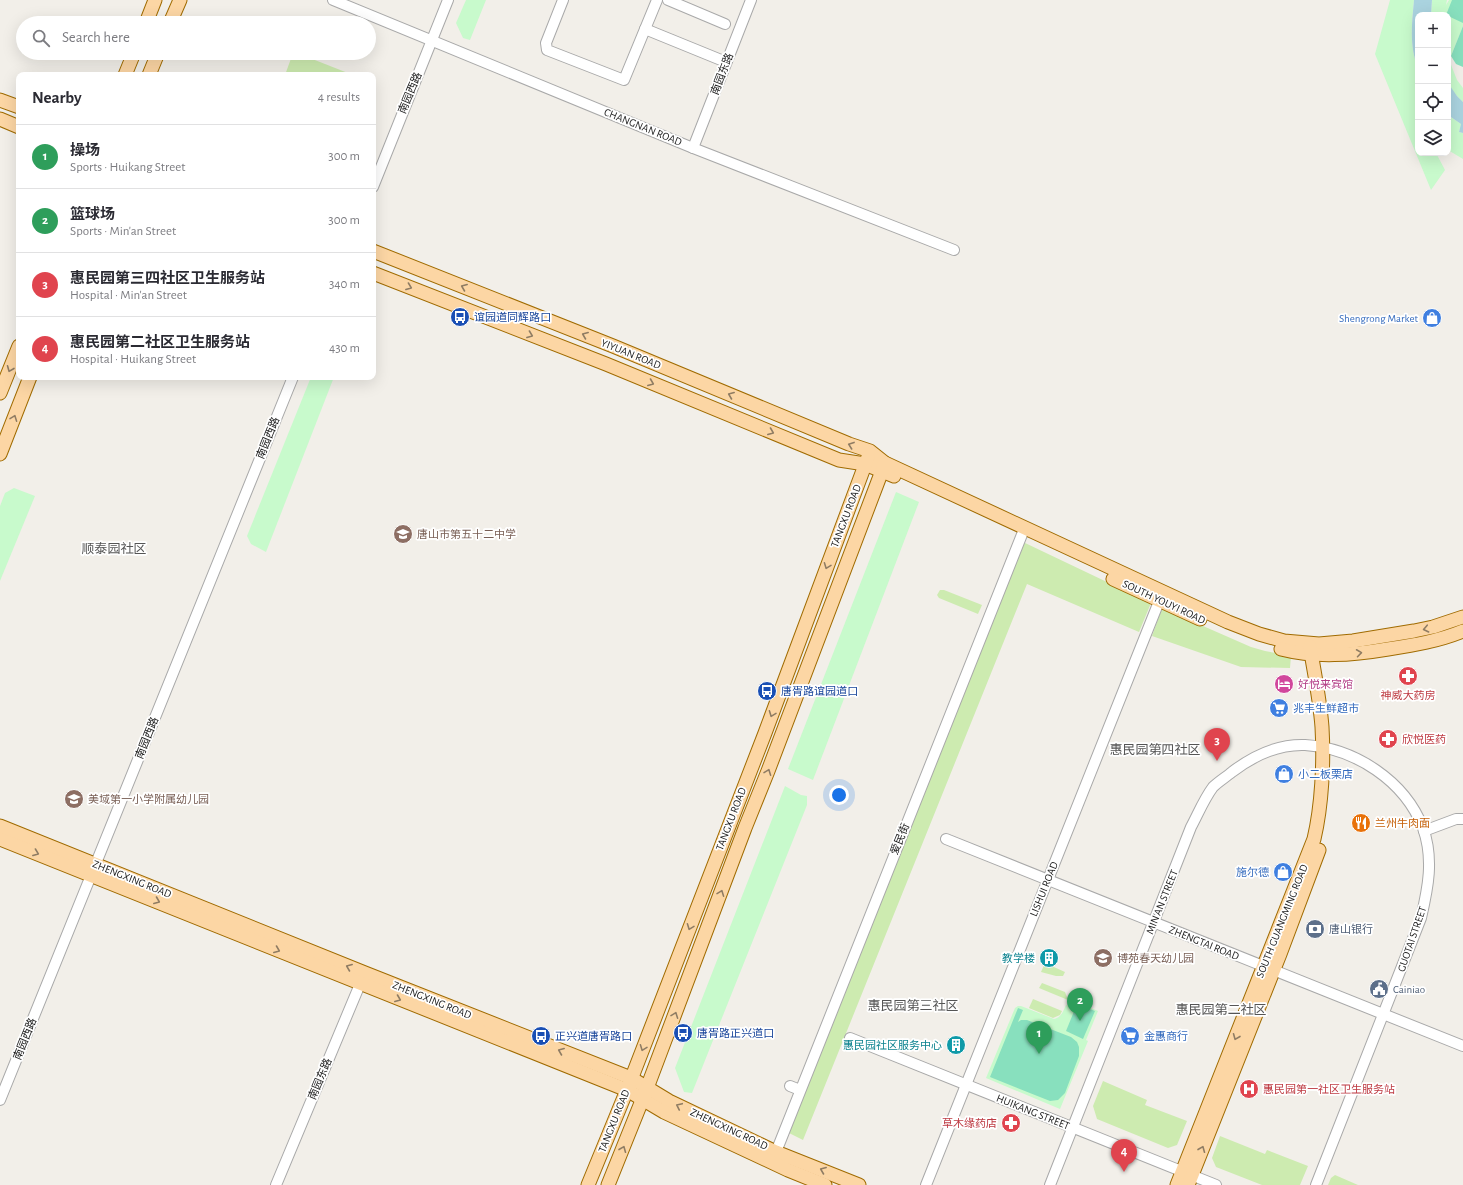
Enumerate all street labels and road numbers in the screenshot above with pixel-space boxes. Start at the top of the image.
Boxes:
street label: 南园东路 [708,51,735,97]
street label: 南园西路 [395,70,424,115]
street label: CHANGNAN ROAD [602,106,684,148]
street label: YIYUAN ROAD [600,337,662,371]
street label: 南园西路 [254,415,281,460]
street label: TANGXU ROAD [829,483,863,549]
street label: SOUTH YOUYI ROAD [1121,578,1207,626]
street label: 南园西路 [133,715,160,760]
street label: TANGXU ROAD [714,786,748,852]
street label: 爱民街 [888,821,911,856]
street label: ZHENGXING ROAD [91,858,173,900]
street label: LISHUI ROAD [1028,860,1060,918]
street label: SOUTH GUANGMING ROAD [1254,863,1310,979]
street label: MIN'AN STREET [1144,868,1180,936]
street label: GUOTAI STREET [1396,904,1429,973]
street label: ZHENGTAI ROAD [1167,924,1241,962]
street label: ZHENGXING ROAD [391,979,473,1021]
street label: 南园西路 [11,1016,38,1061]
street label: 南园东路 [305,1056,334,1101]
street label: TANGXU ROAD [596,1088,632,1154]
street label: HUIKANG STREET [995,1092,1072,1132]
street label: ZHENGXING ROAD [689,1106,769,1152]

